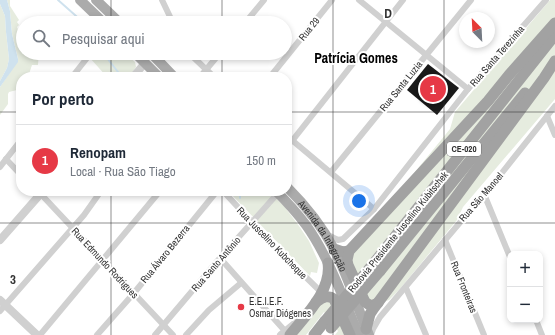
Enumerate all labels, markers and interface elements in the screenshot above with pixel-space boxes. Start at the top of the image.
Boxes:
text: D [384,5,392,22]
north arrow [459,12,495,48]
street label: Rua 29 [296,14,323,43]
search box [16,16,292,60]
street label: Rua Santa Terezinha [467,22,527,89]
icon: search [30,27,52,49]
text: Pesquisar aqui [62,28,145,49]
district label: Patrícia Gomes [314,49,398,67]
street label: Rua Santa Luzia [377,58,426,114]
pin: 1 [420,74,446,104]
text: Por perto [32,87,94,110]
text: Renopam [70,142,126,163]
road number: CE-020 [447,142,481,156]
text: 1 [42,152,48,169]
text: 150 m [246,152,276,169]
text: Local · Rua São Tiago [70,163,176,180]
street label: Rodovia Presidente Juscelino Kubitschek [345,168,452,295]
street label: Rua São Manoel [456,170,506,224]
your location [349,191,369,211]
street label: Avenida da Integração [295,196,350,274]
street label: Rua Juscelino Kubcheque [234,204,310,282]
street label: Rua Álvaro Bezerra [138,222,193,286]
street label: Rua Edmundo Rodrigues [69,225,141,301]
street label: Rua Santo Antônio [189,233,244,294]
map controls [507,251,543,323]
button: + [507,251,543,287]
street label: Rua Fronteiras [448,259,480,315]
text: 3 [10,271,16,288]
button: − [507,287,543,323]
place label: E.E.I.E.F. Osmar Diógenes [249,295,311,320]
marker: E.E.I.E.F. Osmar Diógenes [236,302,246,312]

